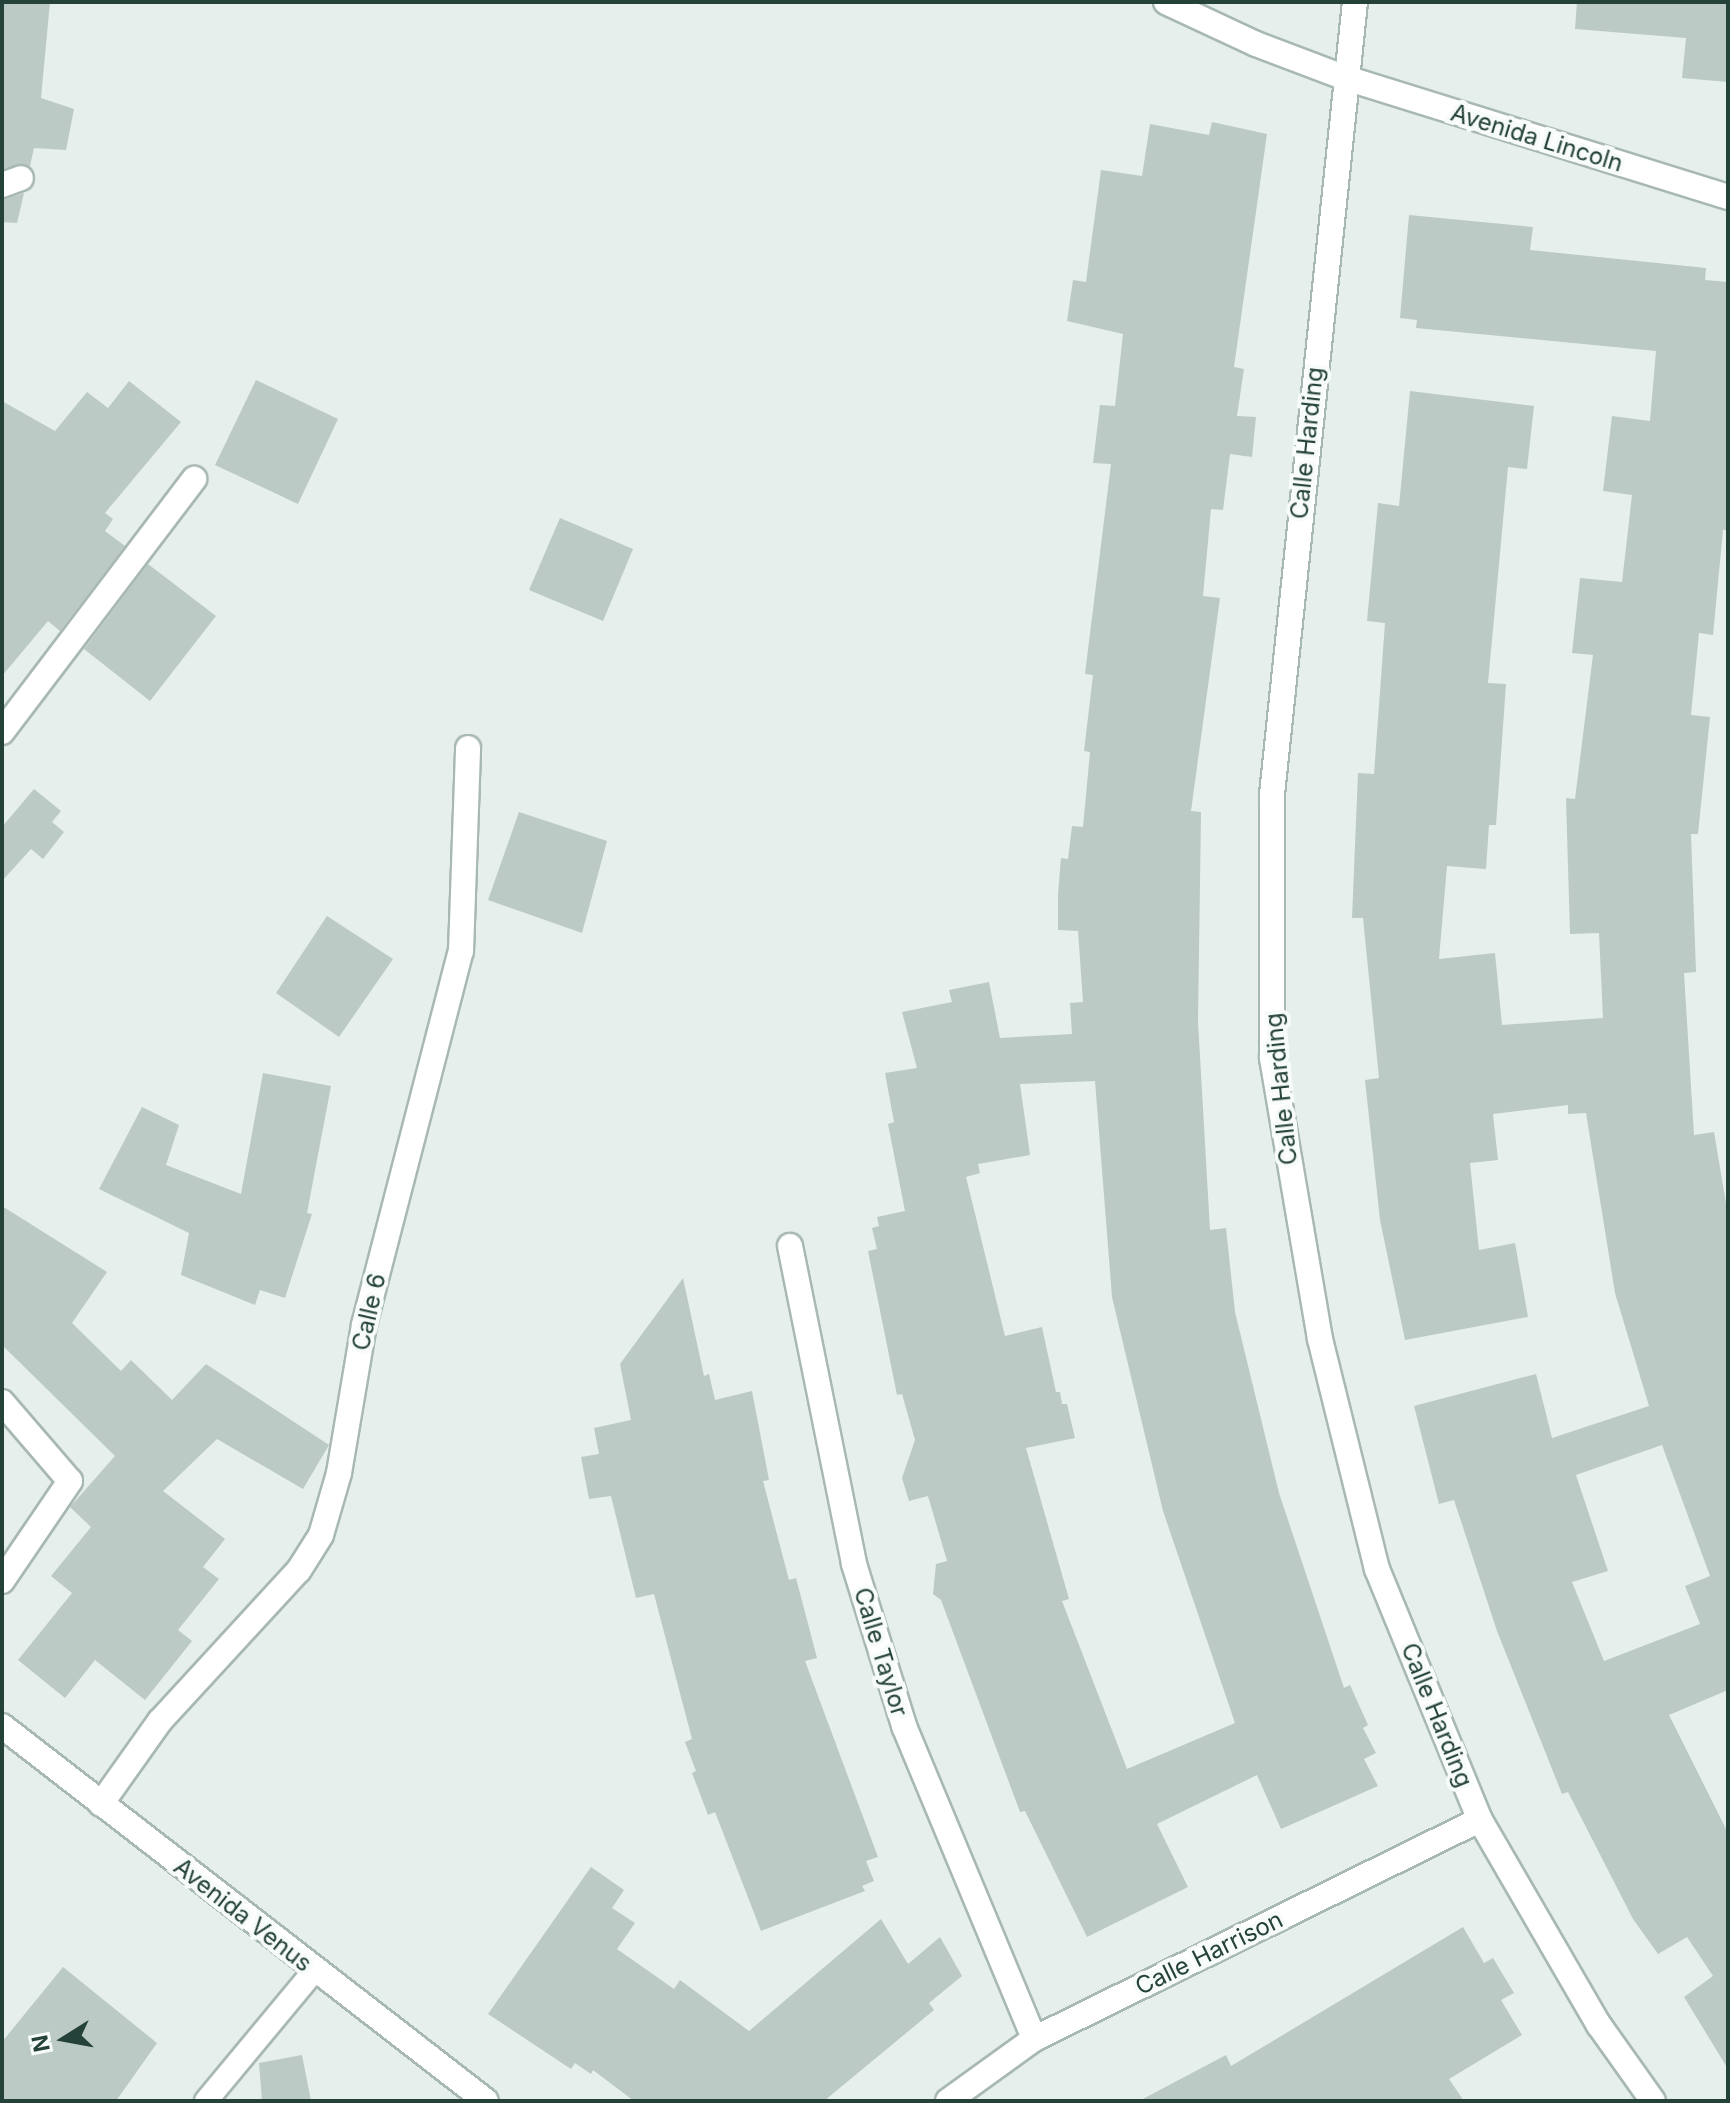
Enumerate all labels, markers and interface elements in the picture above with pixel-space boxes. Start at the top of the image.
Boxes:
street label: Avenida Lincoln [1447,98,1627,178]
street label: Calle Harding [1285,366,1329,520]
street label: Calle Harding [1259,1012,1303,1166]
street label: Calle 6 [346,1271,392,1353]
street label: Calle Taylor [848,1584,914,1720]
street label: Calle Harding [1395,1639,1479,1791]
street label: Avenida Venus [168,1852,318,1978]
street label: Calle Harrison [1131,1905,1287,2001]
north arrow [24,1999,104,2079]
text: N [26,2033,55,2054]

